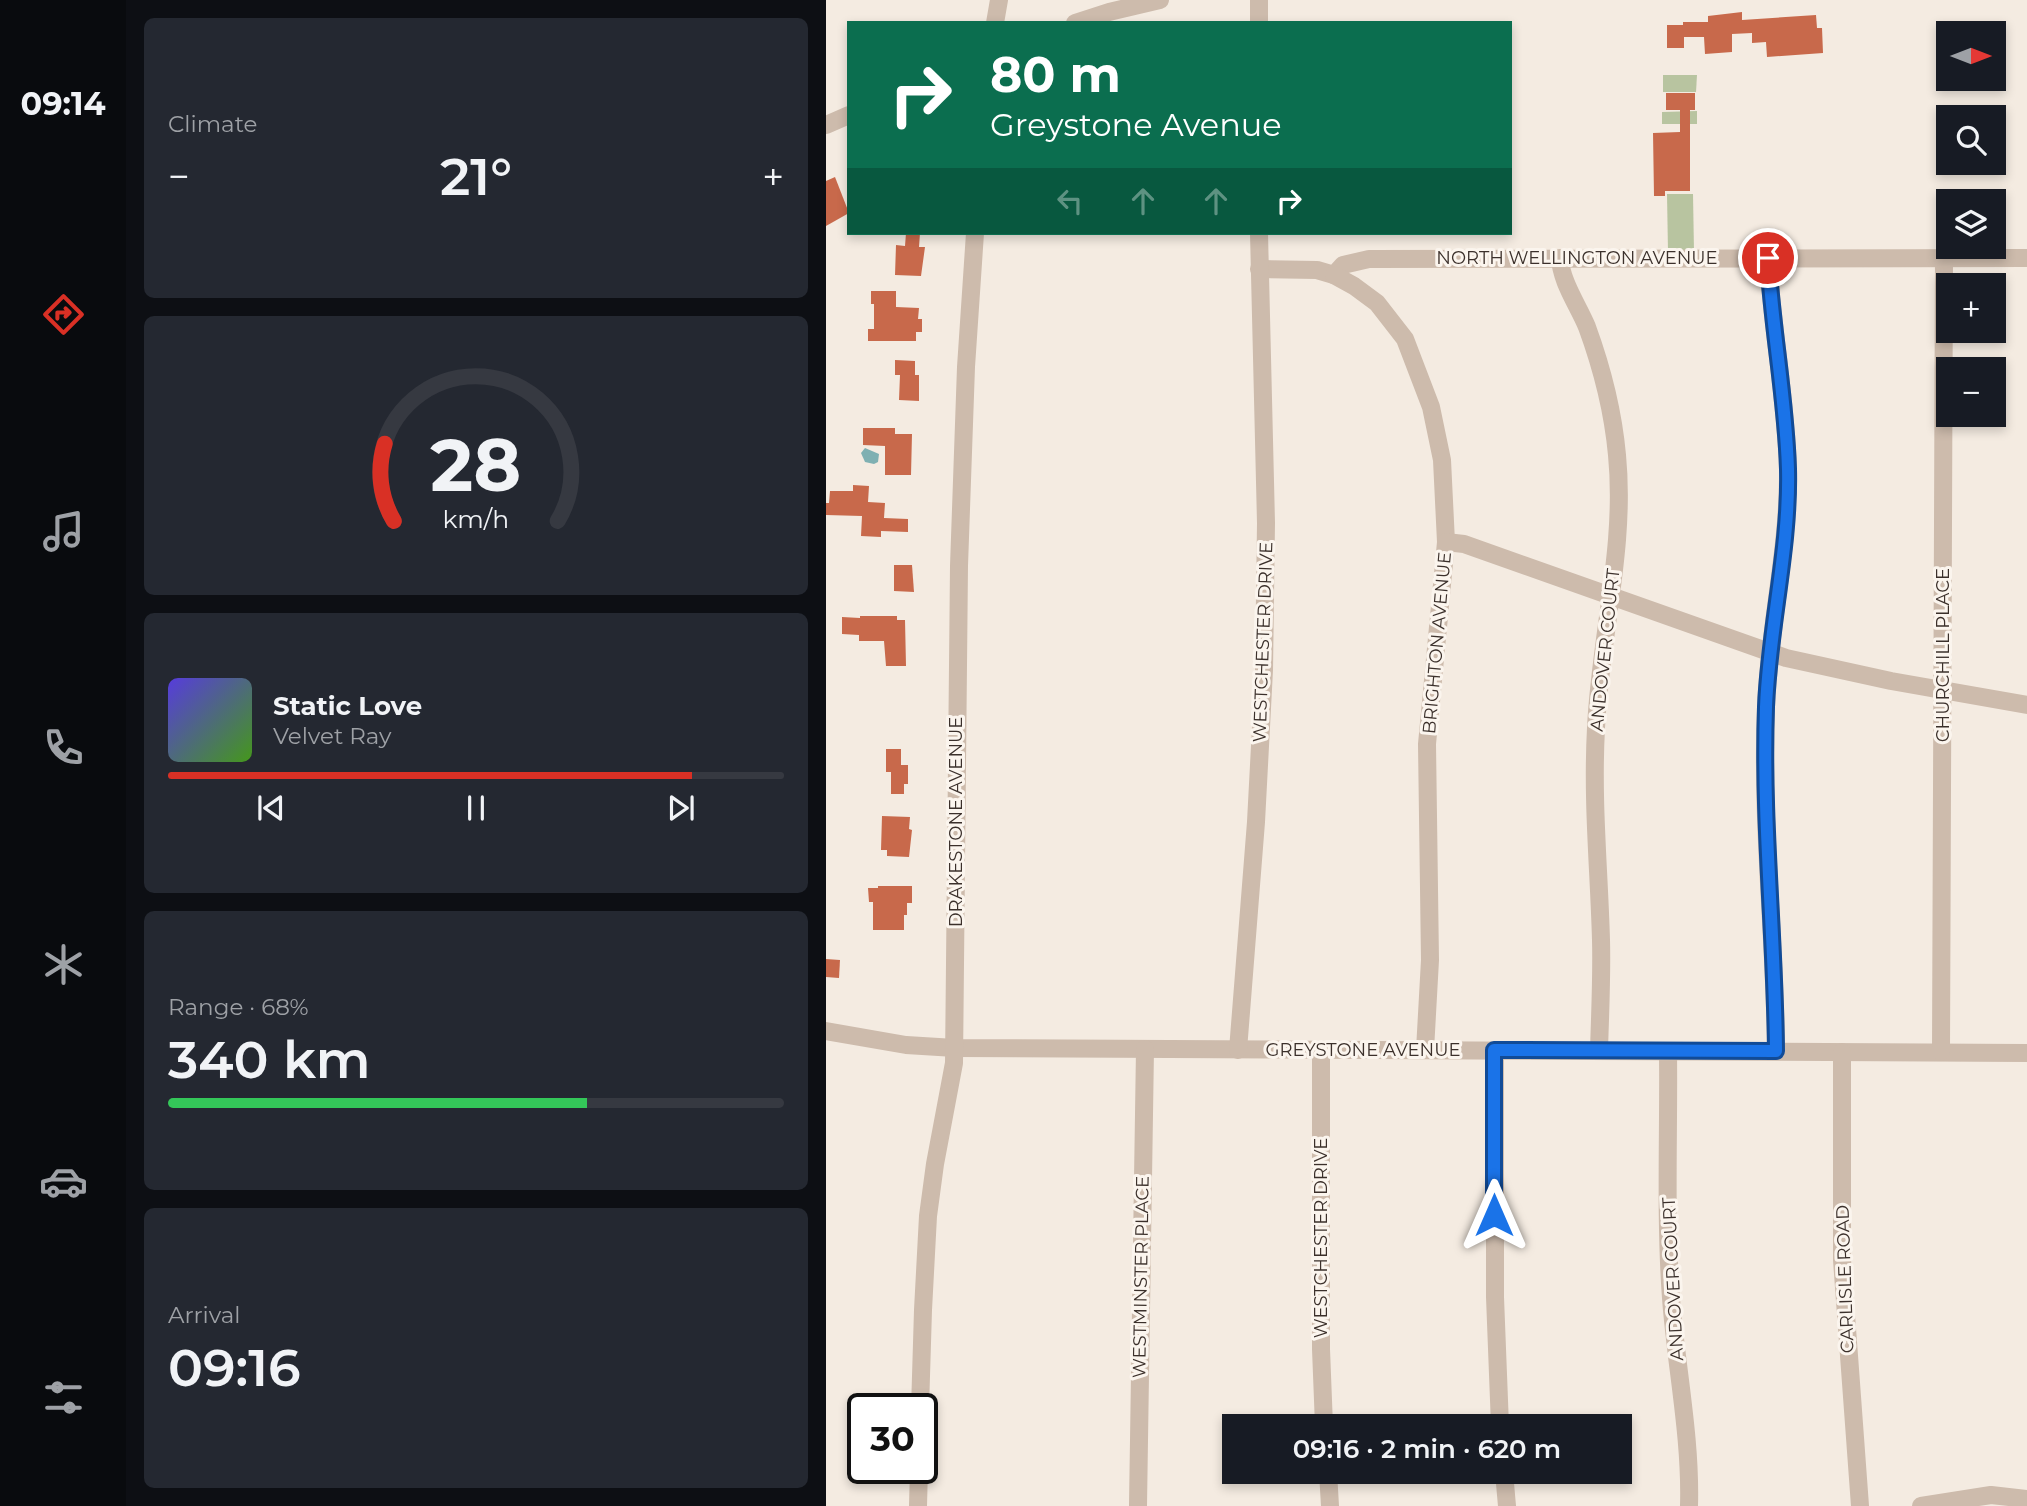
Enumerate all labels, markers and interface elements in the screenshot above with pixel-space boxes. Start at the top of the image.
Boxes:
north arrow [1936,21,2006,91]
map controls [1936,21,2006,427]
text: 80 m [990,45,1121,104]
icon: right [875,49,966,140]
text: 09:14 [20,84,106,123]
text: Greystone Avenue [990,105,1282,144]
button: search [1936,105,2006,175]
text: Climate [168,110,257,138]
text: 21° [440,145,512,208]
text: − [168,153,190,200]
text: + [762,153,784,200]
icon: left [1051,182,1089,220]
icon: ahead [1124,182,1162,220]
icon: ahead [1197,182,1235,220]
icon: right [1270,182,1308,220]
button: layers [1936,189,2006,259]
pin [1738,228,1798,288]
icon: arrive [1749,239,1787,277]
street label: NORTH WELLINGTON AVENUE [1436,247,1718,269]
button: + [1936,273,2006,343]
icon: directions [39,290,88,339]
button: − [1936,357,2006,427]
text: 28 [431,422,522,510]
text: km/h [443,504,509,534]
icon: music [39,507,88,556]
street label: WESTCHESTER DRIVE [1249,541,1277,743]
street label: BRIGHTON AVENUE [1418,551,1456,735]
street label: ANDOVER COURT [1585,567,1625,733]
street label: CHURCHILL PLACE [1932,568,1954,742]
text: Static Love [273,690,422,722]
street label: DRAKESTONE AVENUE [945,717,967,927]
text: Velvet Ray [273,722,391,750]
icon: phone [39,723,88,772]
icon: previous [252,789,290,827]
icon: pause [457,789,495,827]
icon: next [662,789,700,827]
icon: climate [39,940,88,989]
text: Range · 68% [168,993,309,1021]
text: 340 km [168,1028,370,1091]
street label: GREYSTONE AVENUE [1265,1039,1461,1061]
street label: WESTCHESTER DRIVE [1310,1138,1332,1338]
icon: car [39,1157,88,1206]
street label: WESTMINSTER PLACE [1128,1176,1154,1378]
position arrow [1457,1178,1531,1252]
street label: ANDOVER COURT [1658,1196,1688,1361]
street label: CARLISLE ROAD [1831,1204,1859,1354]
text: Arrival [168,1301,241,1329]
text: 09:16 [168,1336,301,1399]
icon: filters [39,1373,88,1422]
speed limit sign: 30 [847,1393,938,1484]
text: 09:16 · 2 min · 620 m [1293,1433,1561,1465]

